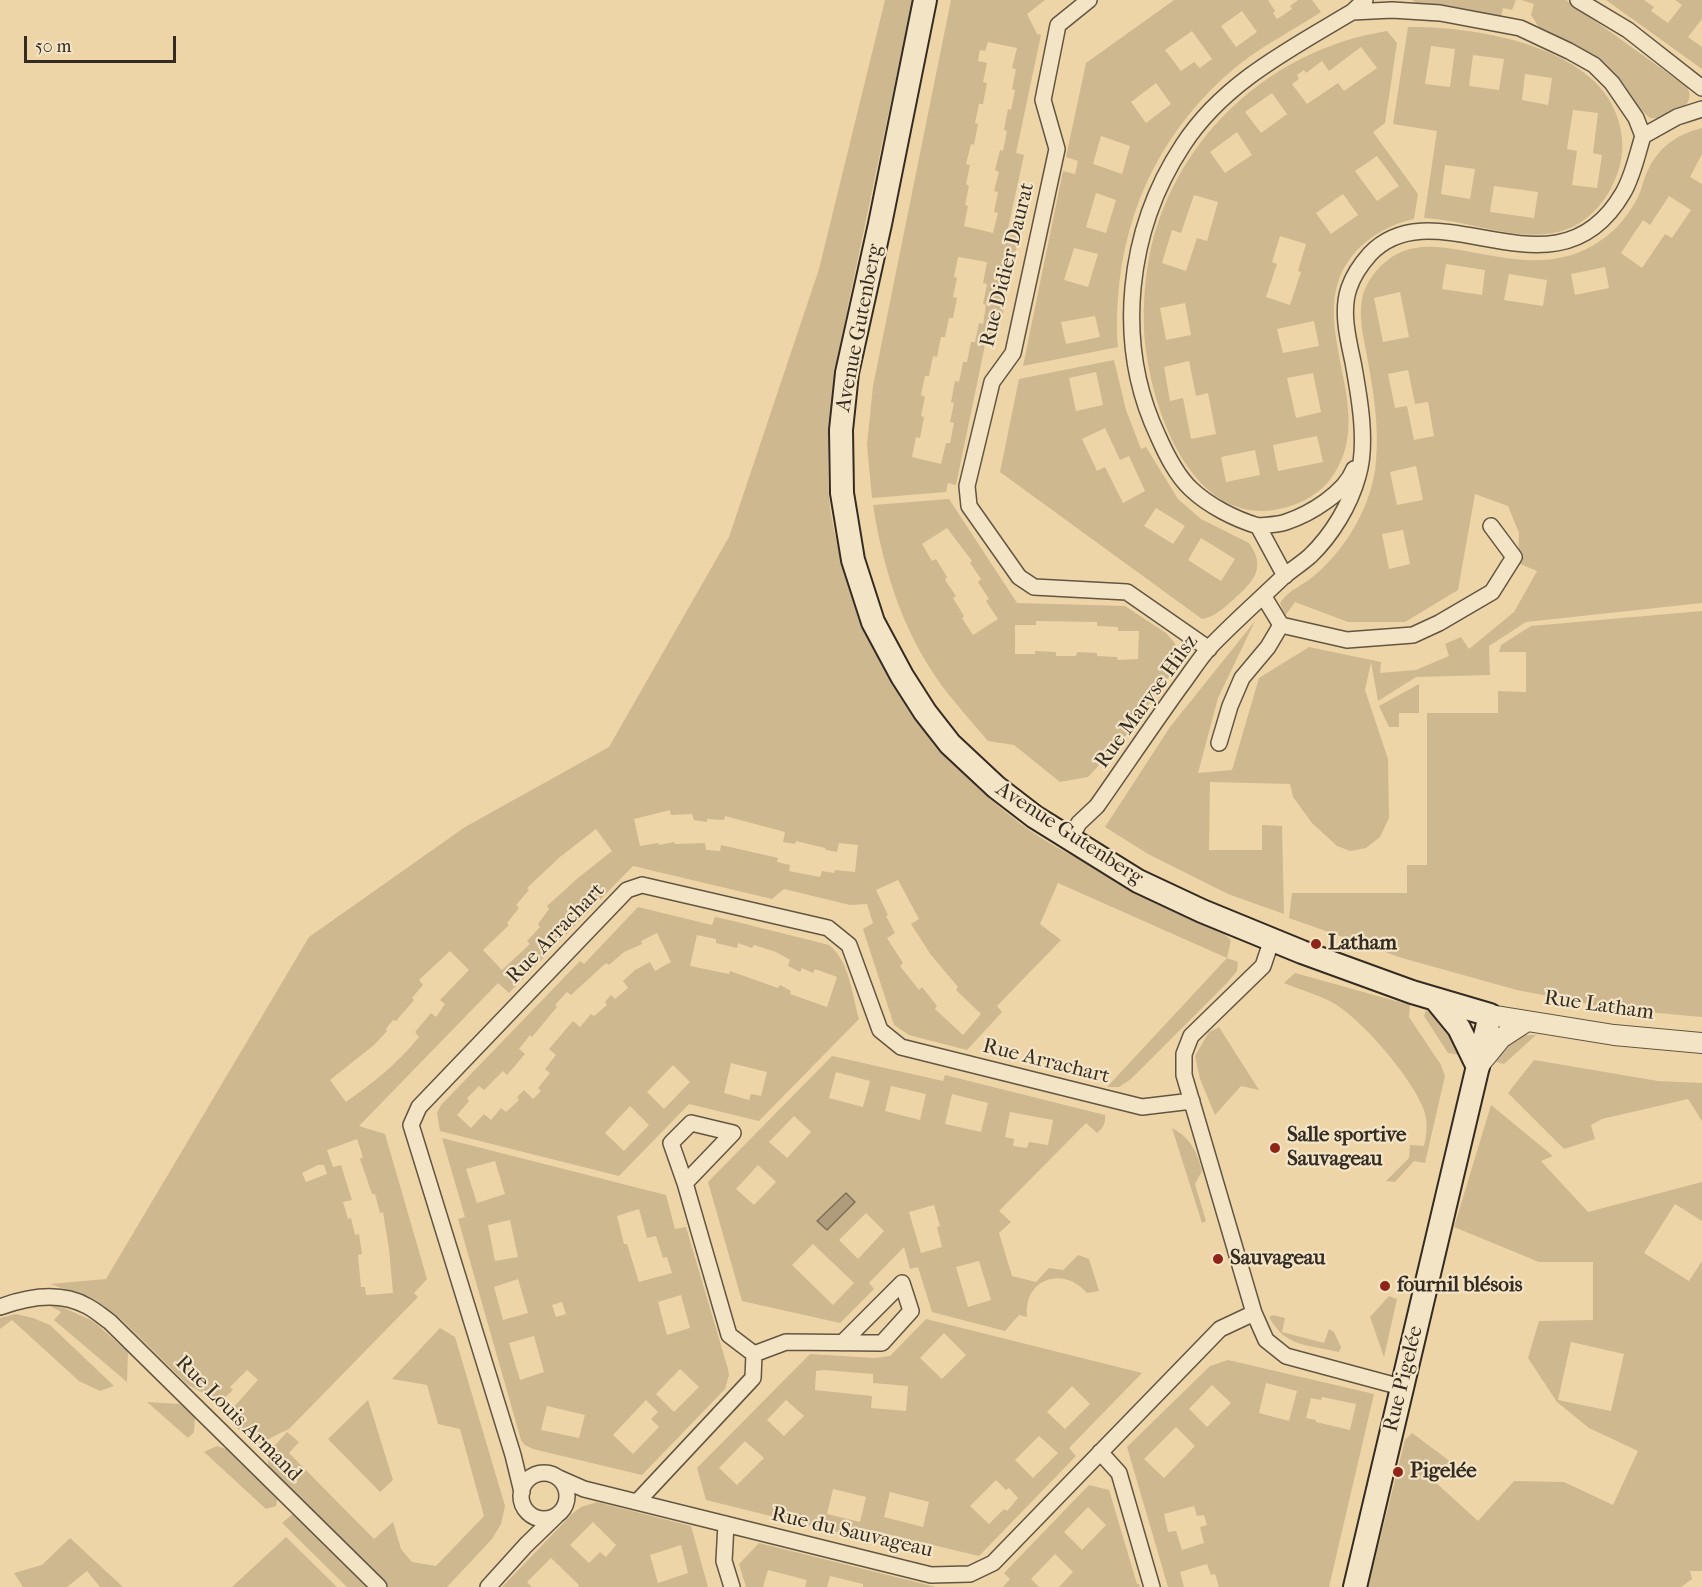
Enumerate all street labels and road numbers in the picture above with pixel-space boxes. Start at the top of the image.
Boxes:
street label: Rue Didier Daurat [975,180,1041,350]
street label: Avenue Gutenberg [831,242,889,414]
street label: Rue Maryse Hilsz [1090,630,1204,774]
street label: Avenue Gutenberg [991,777,1147,891]
street label: Rue Arrachart [502,878,610,990]
street label: Rue Latham [1543,986,1655,1026]
street label: Rue Arrachart [980,1034,1112,1090]
street label: Rue Pigelée [1379,1323,1429,1435]
street label: Rue Louis Armand [170,1351,306,1487]
street label: Rue du Sauvageau [769,1502,935,1564]

